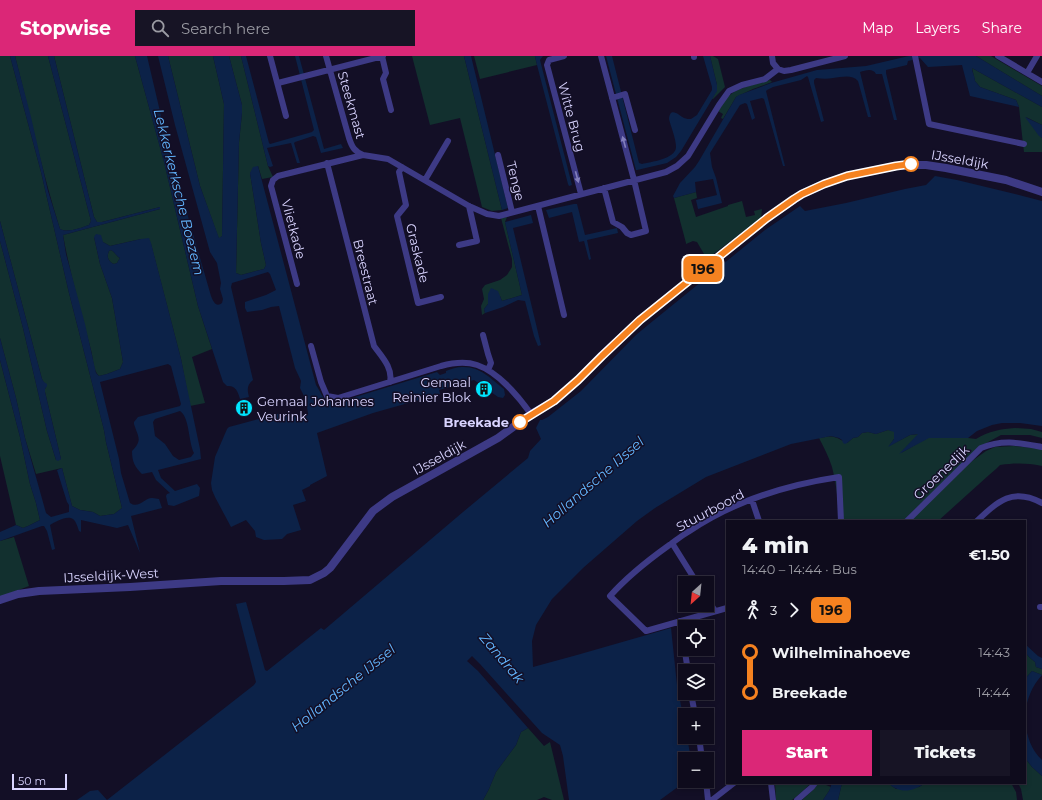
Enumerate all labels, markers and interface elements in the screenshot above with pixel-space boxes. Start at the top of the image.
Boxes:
search box [135,10,415,46]
text: Stopwise [20,17,111,40]
icon: search [149,17,171,39]
text: Search here [181,19,270,38]
text: Map [862,19,893,37]
text: Layers [915,19,960,37]
text: Share [982,19,1022,37]
street label: Steekmast [335,69,369,141]
street label: Witte Brug [555,80,589,154]
water label: Lekkerkerksche Boezem [150,107,208,277]
one-way arrow [621,136,627,148]
street label: IJsseldijk [930,146,990,172]
unlabelled marker [903,156,919,172]
street label: Tenge [503,160,529,203]
one-way arrow [574,171,580,183]
street label: Vlietkade [278,197,310,261]
street label: Graskade [403,222,433,285]
street label: Breestraat [350,237,382,307]
line badge: 196 [680,256,726,282]
text: 196 [691,260,715,278]
place label: Gemaal Reinier Blok [392,374,471,405]
building icon: Gemaal Reinier Blok [474,379,494,399]
place label: Gemaal Johannes Veurink [257,393,374,424]
building icon: Gemaal Johannes Veurink [234,398,254,418]
place label: Breekade [444,414,509,430]
marker: Breekade [512,414,528,430]
water label: Hollandsche IJssel [538,433,648,531]
street label: IJsseldijk [410,436,468,478]
street label: Groenedijk [910,441,972,503]
street label: Stuurboord [673,485,747,535]
text: 4 min [742,532,809,559]
text: €1.50 [969,545,1010,564]
text: 14:40 – 14:44 · Bus [742,561,857,577]
street label: IJsseldijk-West [63,565,159,585]
north arrow [678,576,714,612]
map controls [678,576,714,788]
icon: walk [742,599,764,621]
icon: forward [783,599,805,621]
text: 196 [819,601,843,619]
text: 3 [770,602,777,618]
button: locate [678,620,714,656]
water label: Zandrak [475,628,529,688]
water label: Hollandsche IJssel [287,640,399,736]
text: Wilhelminahoeve [772,643,910,662]
text: 14:43 [978,644,1010,660]
button: layers [678,664,714,700]
text: Breekade [772,683,848,702]
text: 14:44 [977,684,1010,700]
button: + [678,708,714,744]
button: Start [742,730,872,776]
button: Tickets [880,730,1010,776]
button: − [678,752,714,788]
scale bar [12,772,67,791]
text: 50 m [18,774,46,788]

